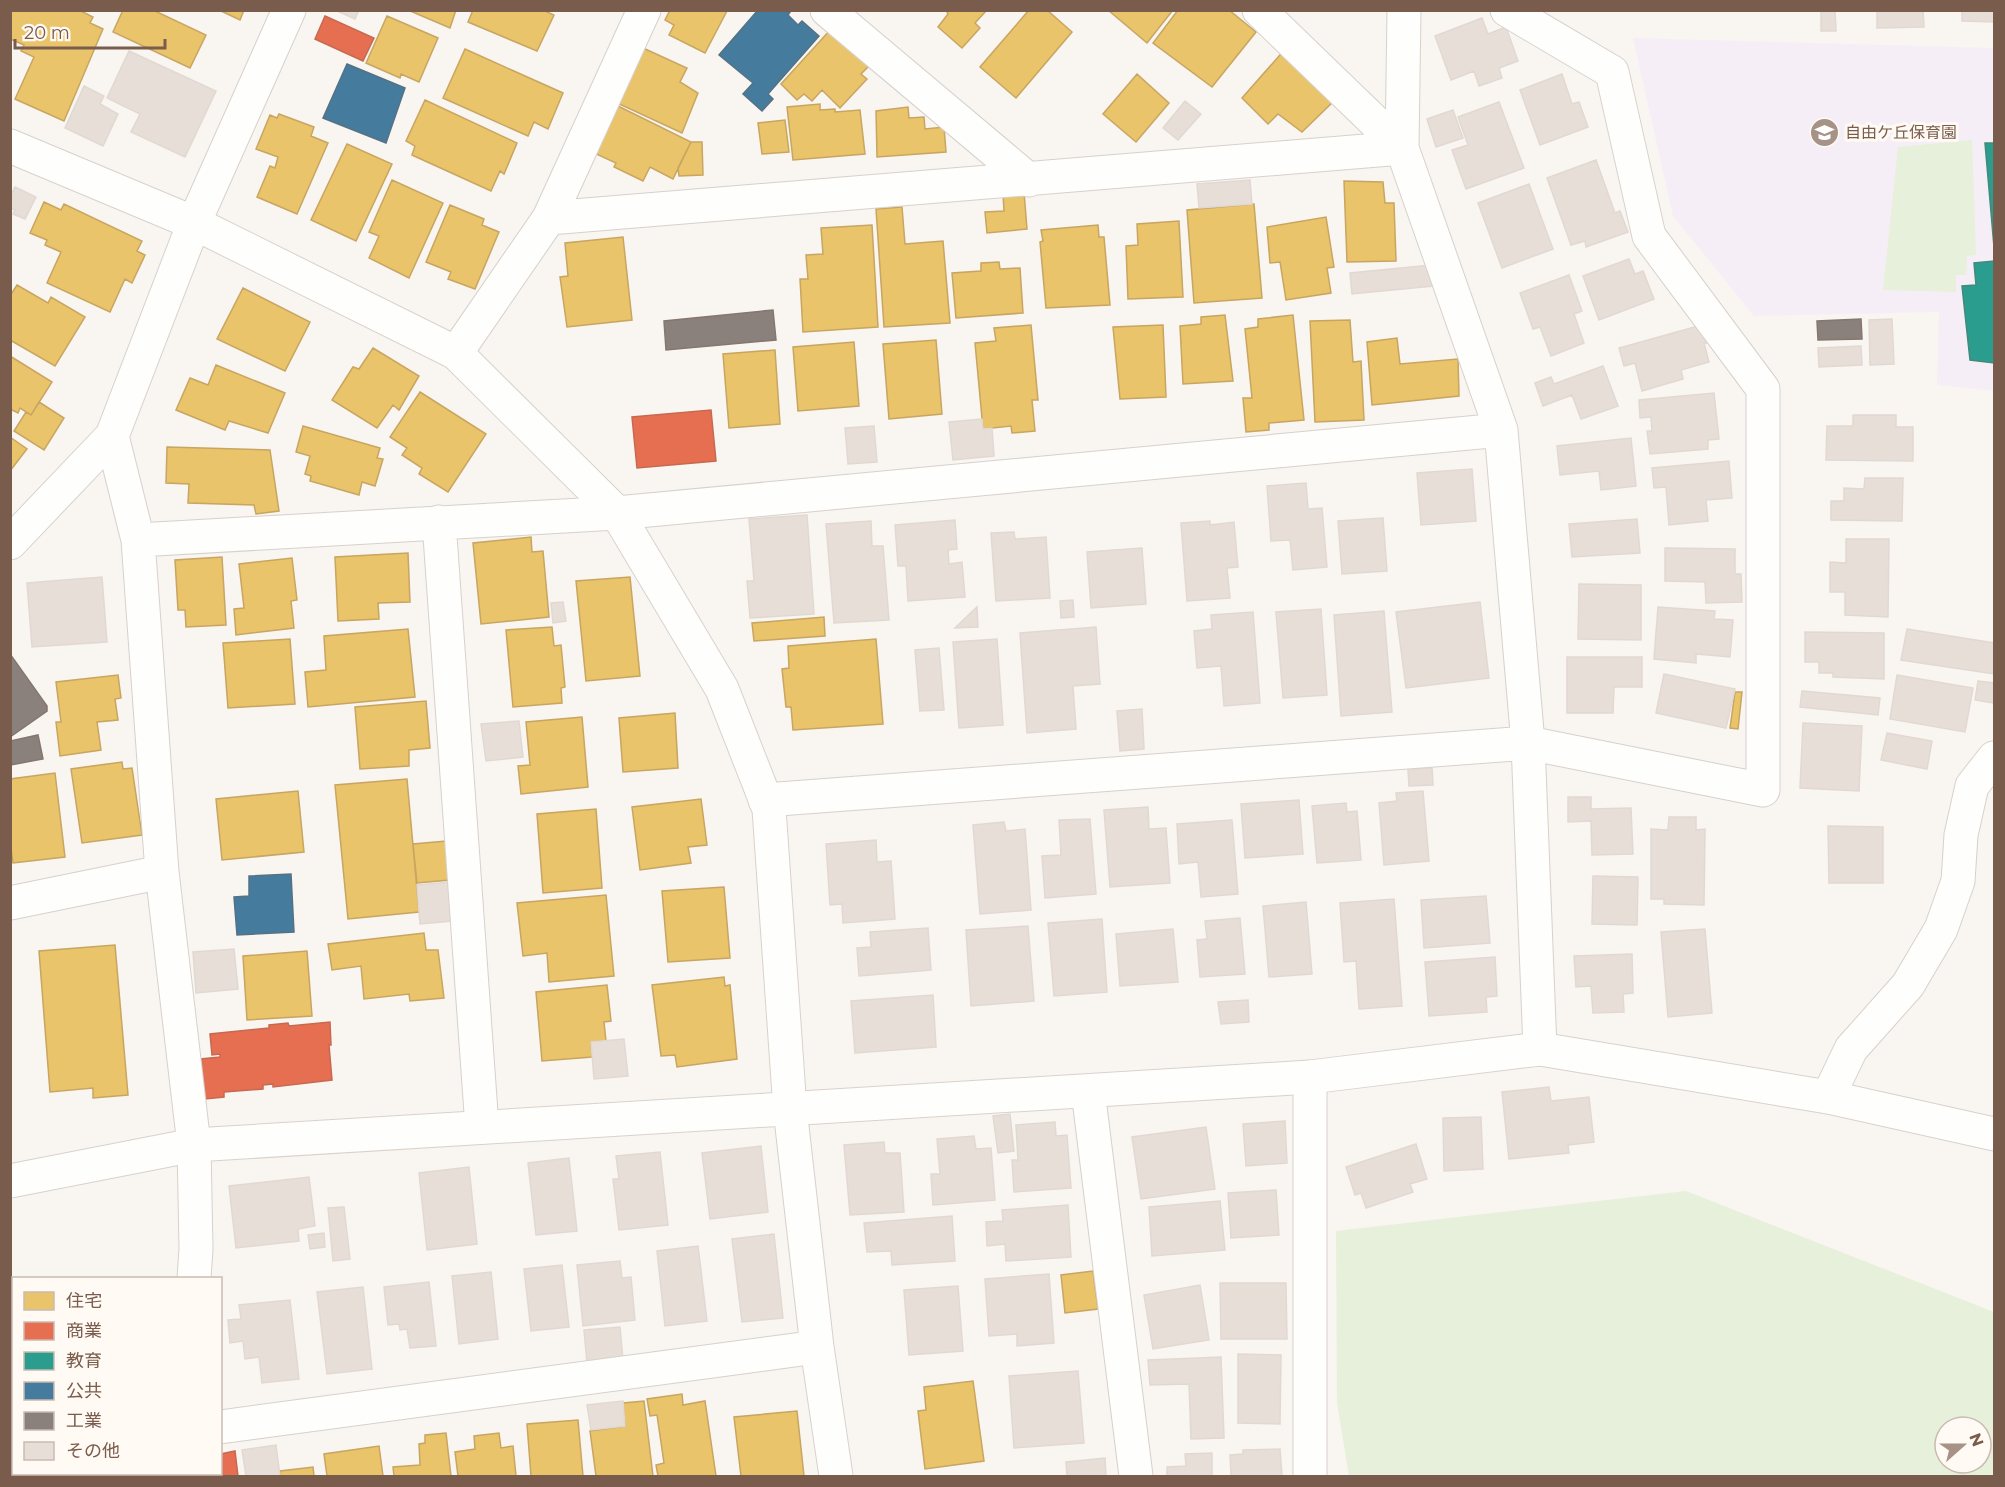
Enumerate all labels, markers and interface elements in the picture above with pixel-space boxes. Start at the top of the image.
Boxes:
scale bar [15,12,165,50]
text: 20 m [24,22,70,44]
school or university icon: 自由ケ丘保育園 [1808,116,1840,148]
place label: 自由ケ丘保育園 [1845,123,1957,142]
legend [12,1277,222,1475]
text: 住宅 [66,1290,102,1312]
text: 商業 [66,1320,102,1342]
text: 教育 [66,1350,102,1372]
text: 公共 [66,1380,102,1402]
text: 工業 [66,1410,102,1432]
north arrow [1933,1415,1993,1475]
text: N [1965,1430,1988,1449]
text: その他 [66,1440,120,1462]

